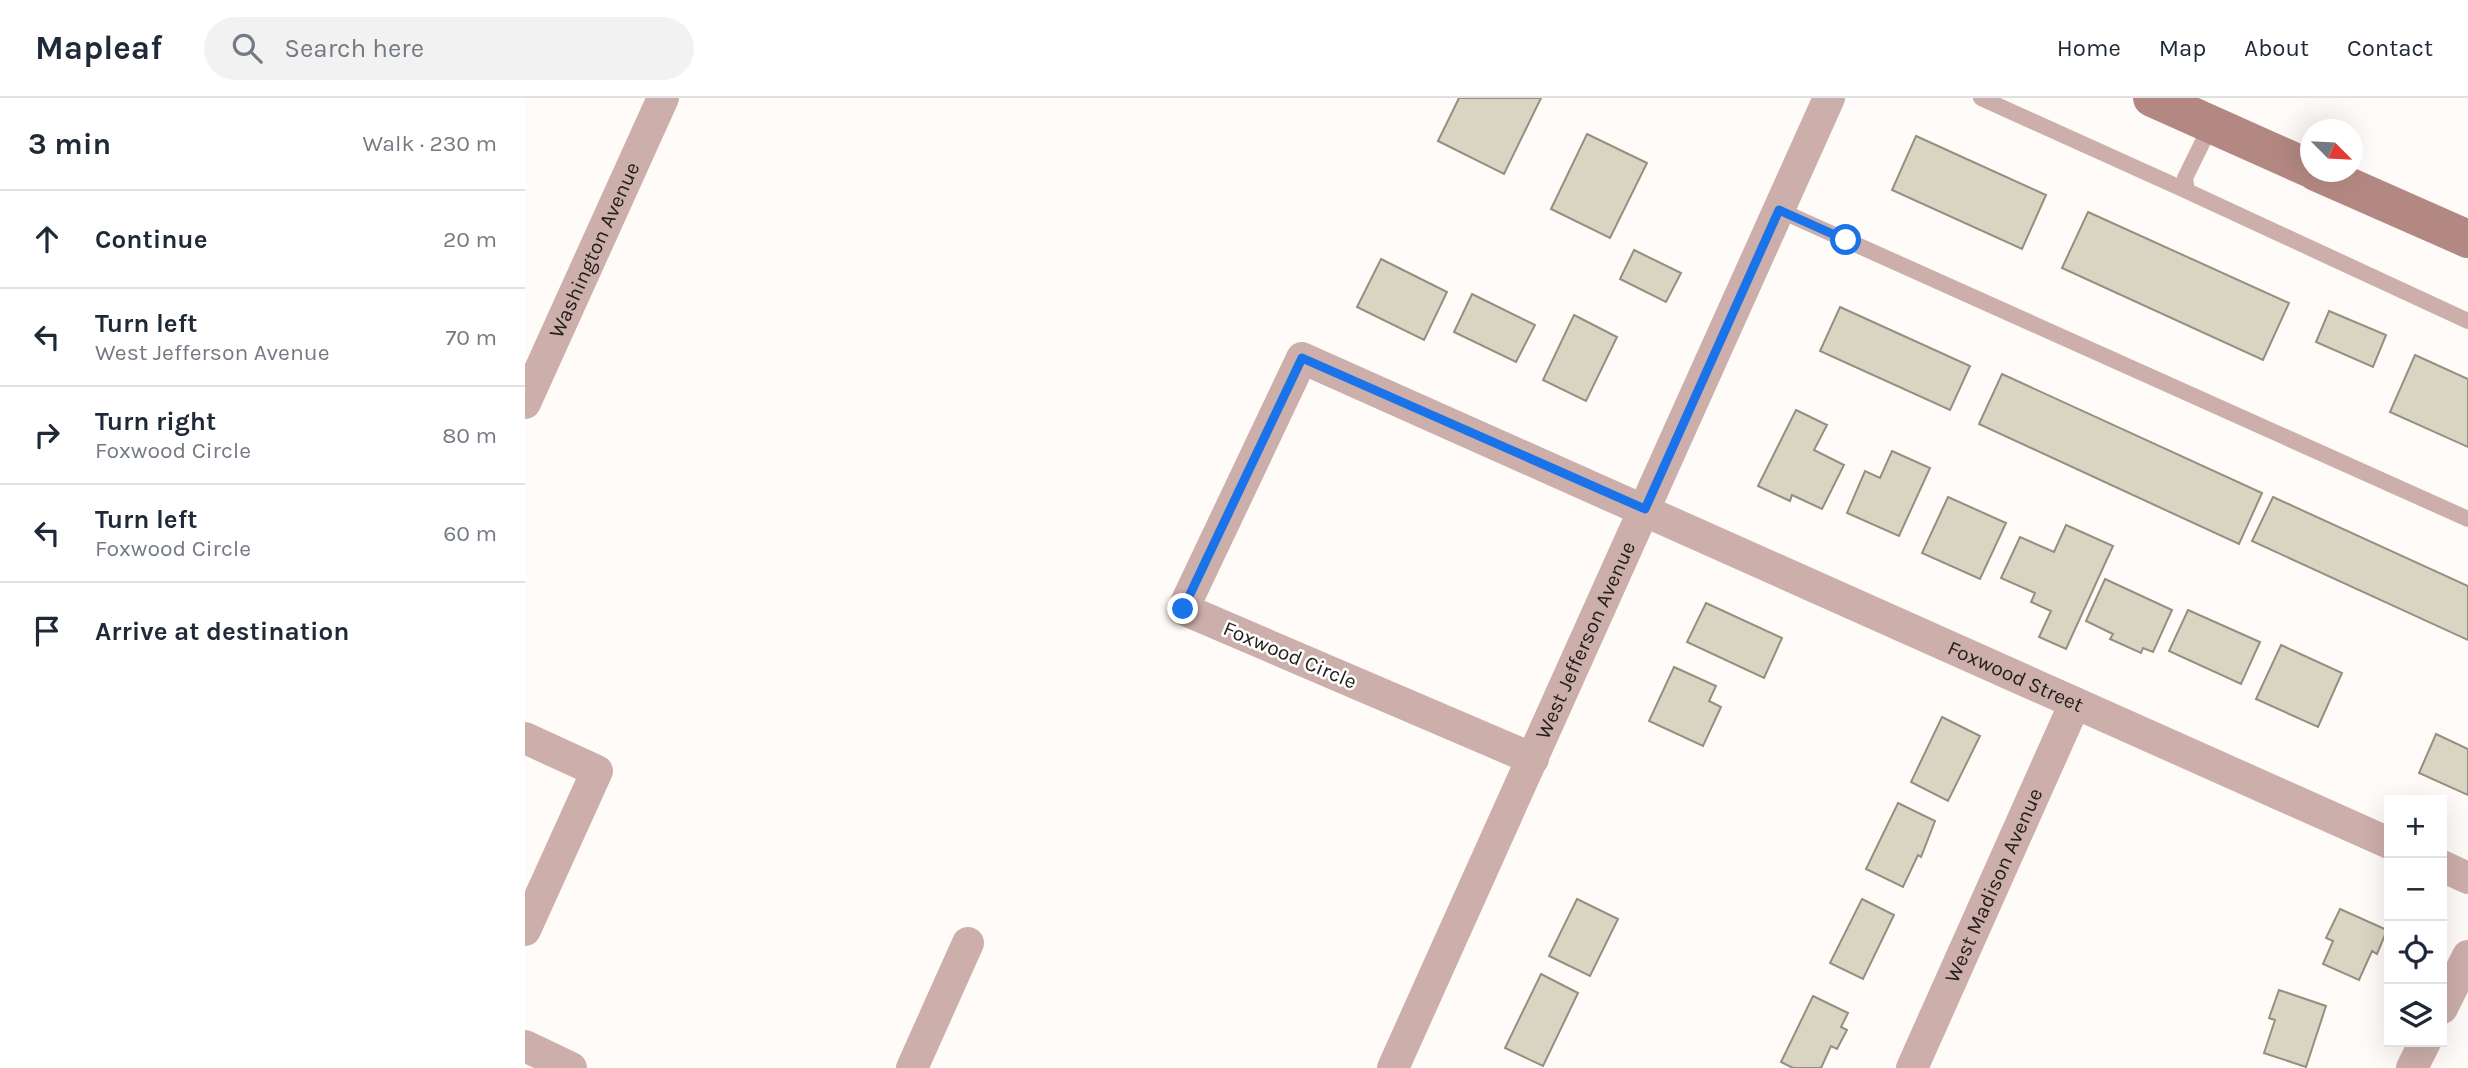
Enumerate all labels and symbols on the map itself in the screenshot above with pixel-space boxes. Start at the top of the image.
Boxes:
north arrow [2300,119,2363,182]
street label: Washington Avenue [544,158,644,342]
route start [1830,224,1861,255]
street label: West Jefferson Avenue [1530,538,1640,743]
route end [1167,593,1198,624]
street label: Foxwood Circle [1220,616,1360,694]
street label: Foxwood Street [1944,636,2087,717]
street label: West Madison Avenue [1940,784,2047,986]

